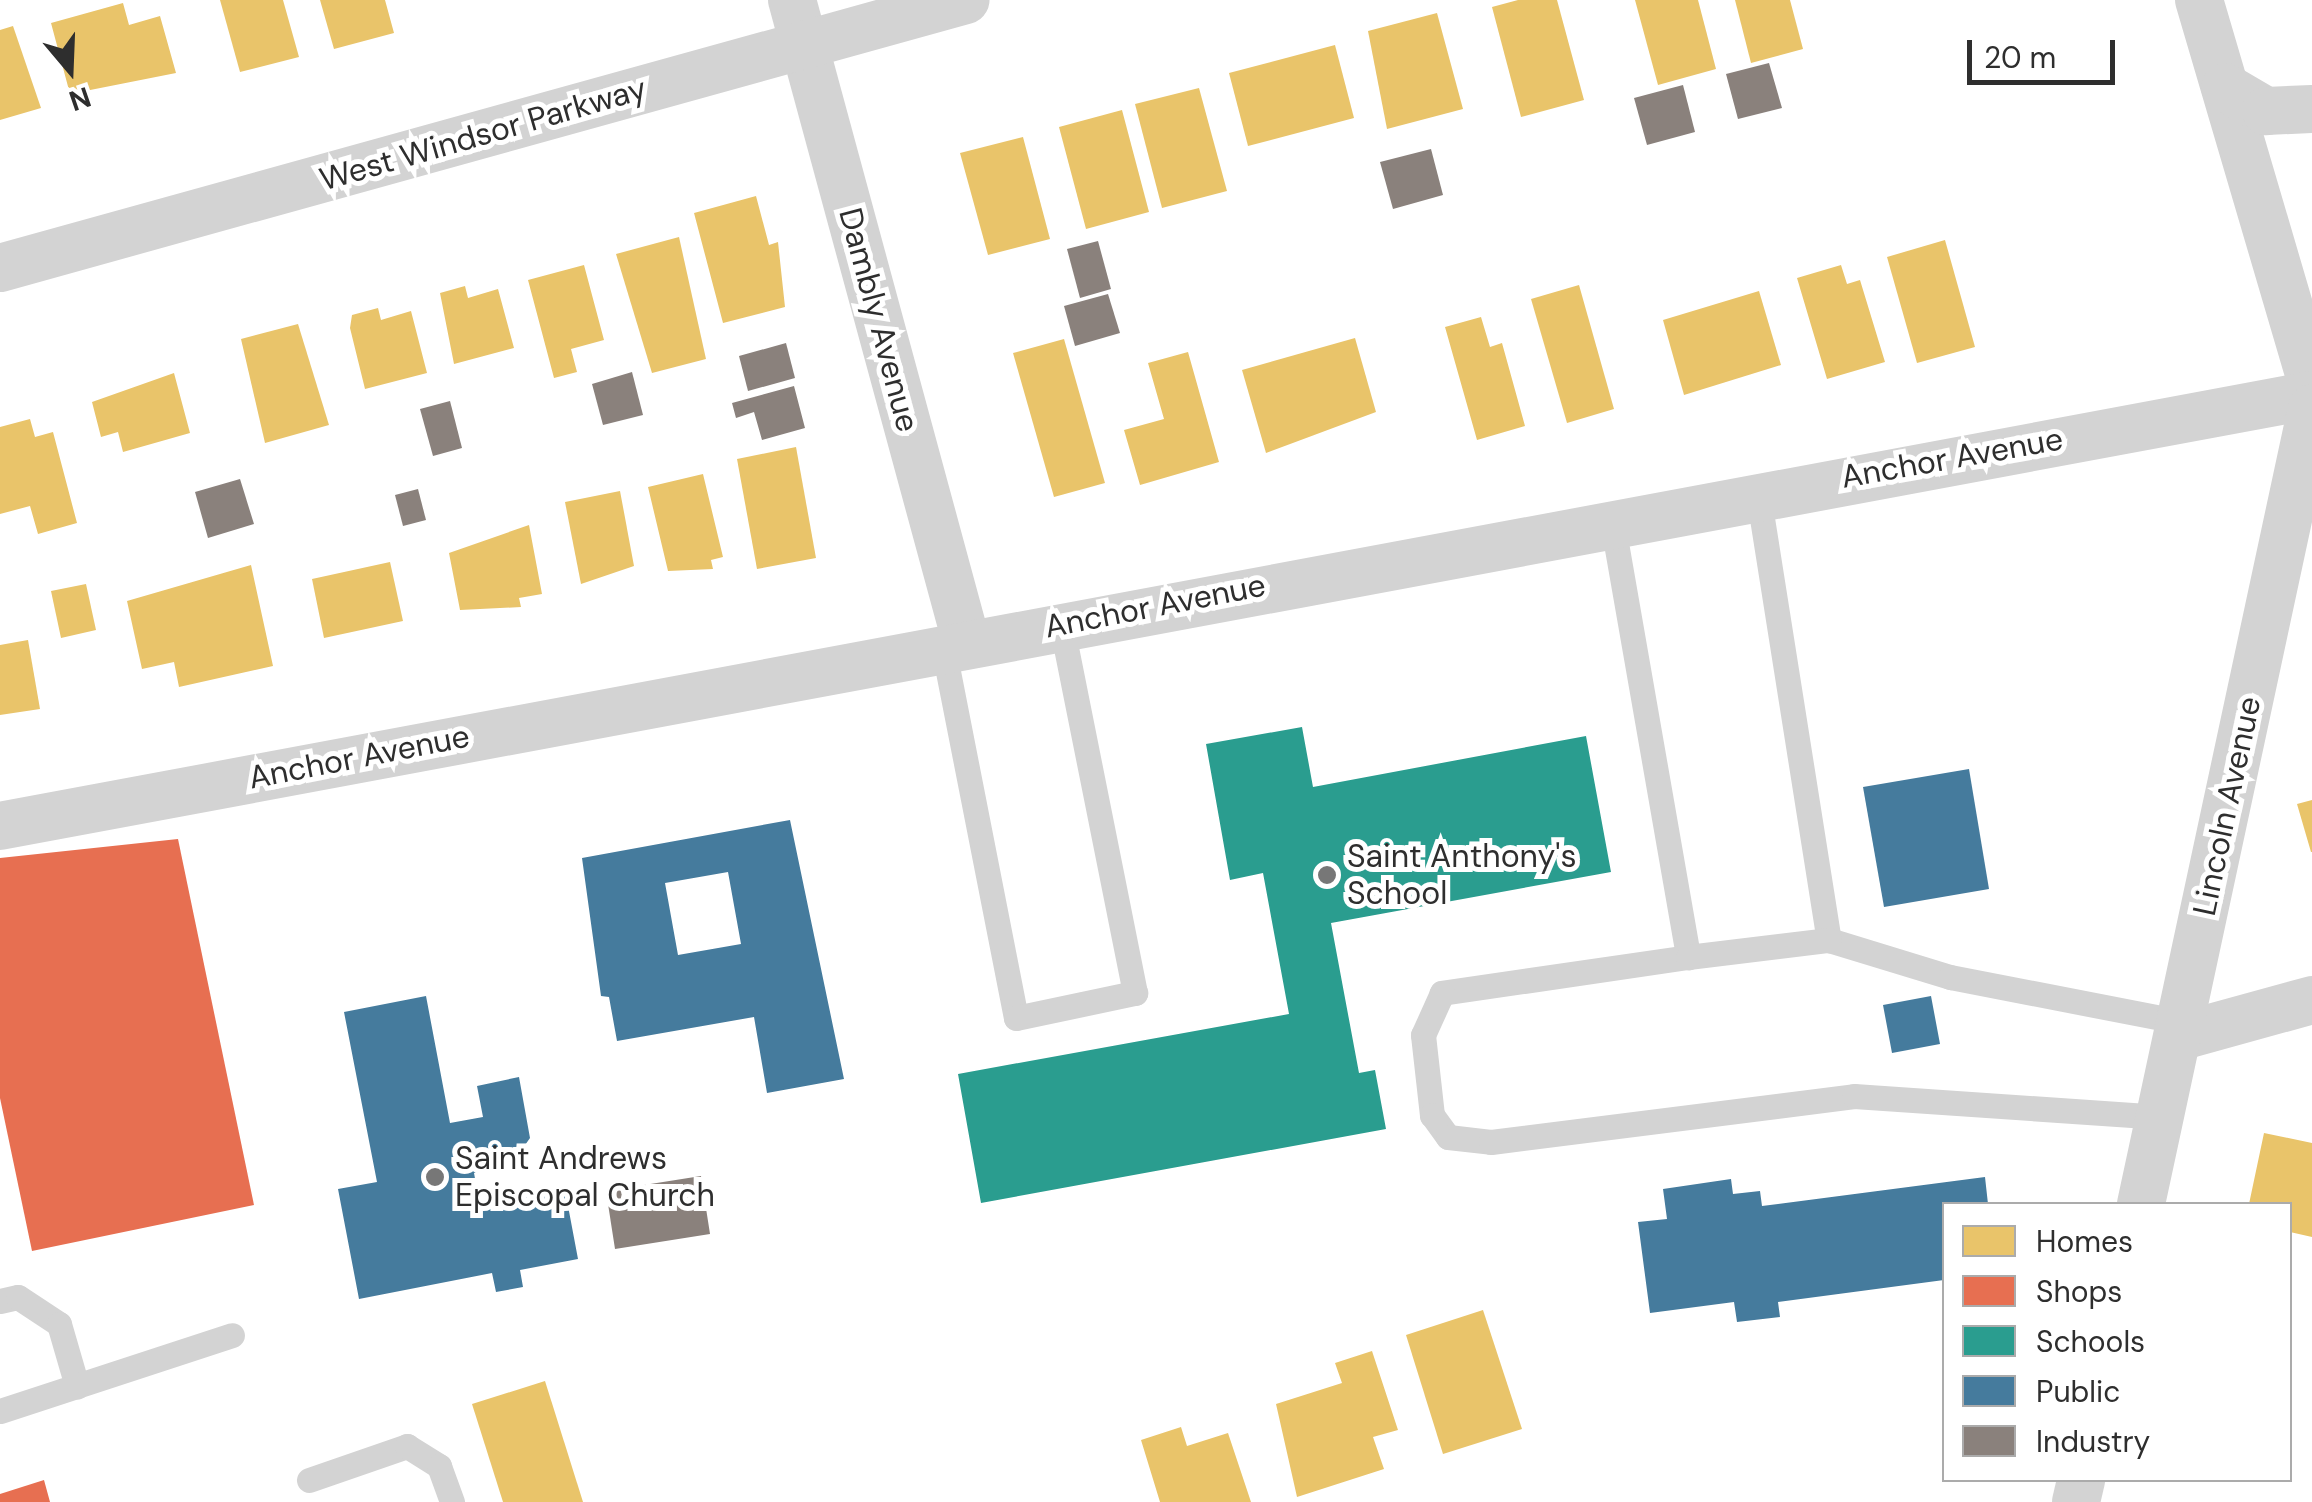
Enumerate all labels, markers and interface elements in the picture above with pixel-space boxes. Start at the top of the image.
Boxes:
north arrow [20,20,120,120]
scale bar [1972,20,2120,82]
text: 20 m [1984,38,2056,77]
street label: West Windsor Parkway [315,69,651,199]
text: N [64,78,96,120]
street label: Dambly Avenue [831,204,927,436]
street label: Anchor Avenue [1838,420,2066,496]
street label: Anchor Avenue [1041,566,1269,646]
street label: Lincoln Avenue [2185,693,2269,919]
street label: Anchor Avenue [245,717,473,797]
place label: Saint Anthony's School [1347,838,1576,913]
marker: Saint Anthony's School [1316,864,1338,886]
place label: Saint Andrews Episcopal Church [455,1140,715,1215]
marker: Saint Andrews Episcopal Church [424,1166,446,1188]
legend [1942,1202,2292,1482]
text: Homes [2036,1222,2133,1261]
text: Shops [2036,1272,2122,1311]
text: Schools [2036,1322,2145,1361]
text: Public [2036,1372,2120,1411]
text: Industry [2036,1422,2150,1461]

